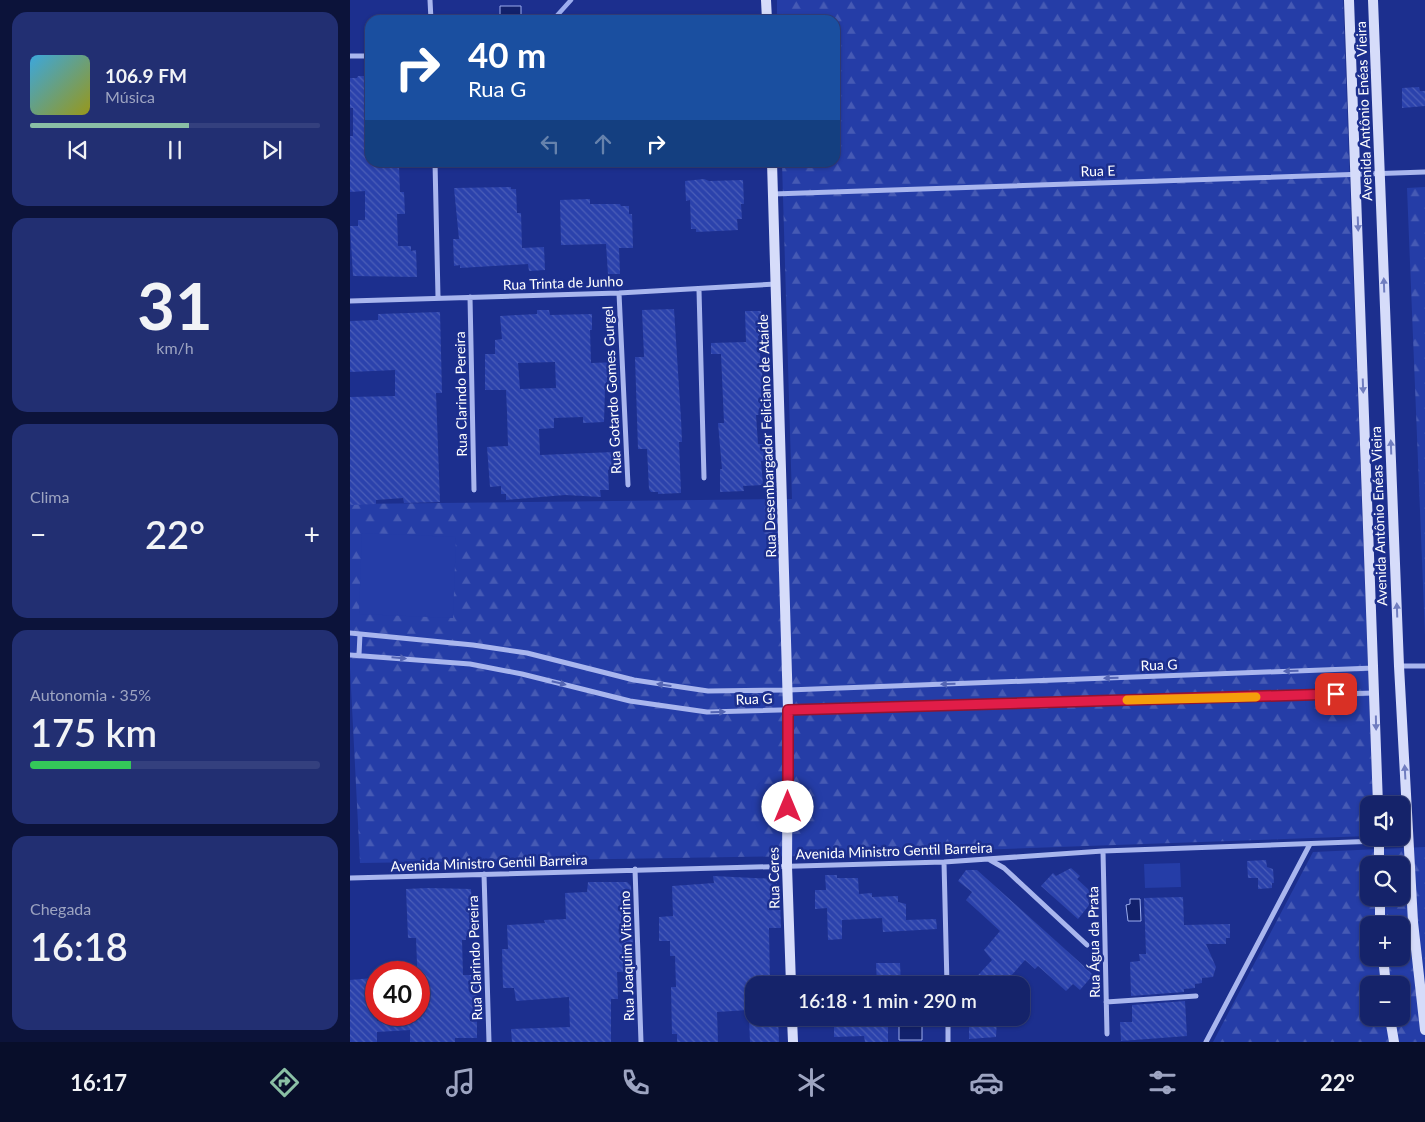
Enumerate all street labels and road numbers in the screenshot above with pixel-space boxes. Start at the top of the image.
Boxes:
street label: Avenida Antônio Enéas Vieira [1352,21,1375,201]
street label: Rua E [1080,161,1116,180]
street label: Rua Trinta de Junho [503,272,623,293]
street label: Rua Gotardo Gomes Gurgel [599,306,624,475]
street label: Rua Desembargador Feliciano de Ataíde [754,314,779,558]
street label: Rua Clarindo Pereira [451,331,470,457]
street label: Avenida Antônio Enéas Vieira [1367,426,1390,606]
street label: Rua G [1140,655,1178,674]
street label: Rua G [735,689,773,708]
street label: Avenida Ministro Gentil Barreira [795,839,993,862]
street label: Rua Ceres [764,847,783,909]
street label: Avenida Ministro Gentil Barreira [390,851,588,874]
street label: Rua Água da Prata [1084,886,1103,998]
street label: Rua Joaquim Vitorino [616,890,637,1022]
street label: Rua Clarindo Pereira [464,895,485,1021]

